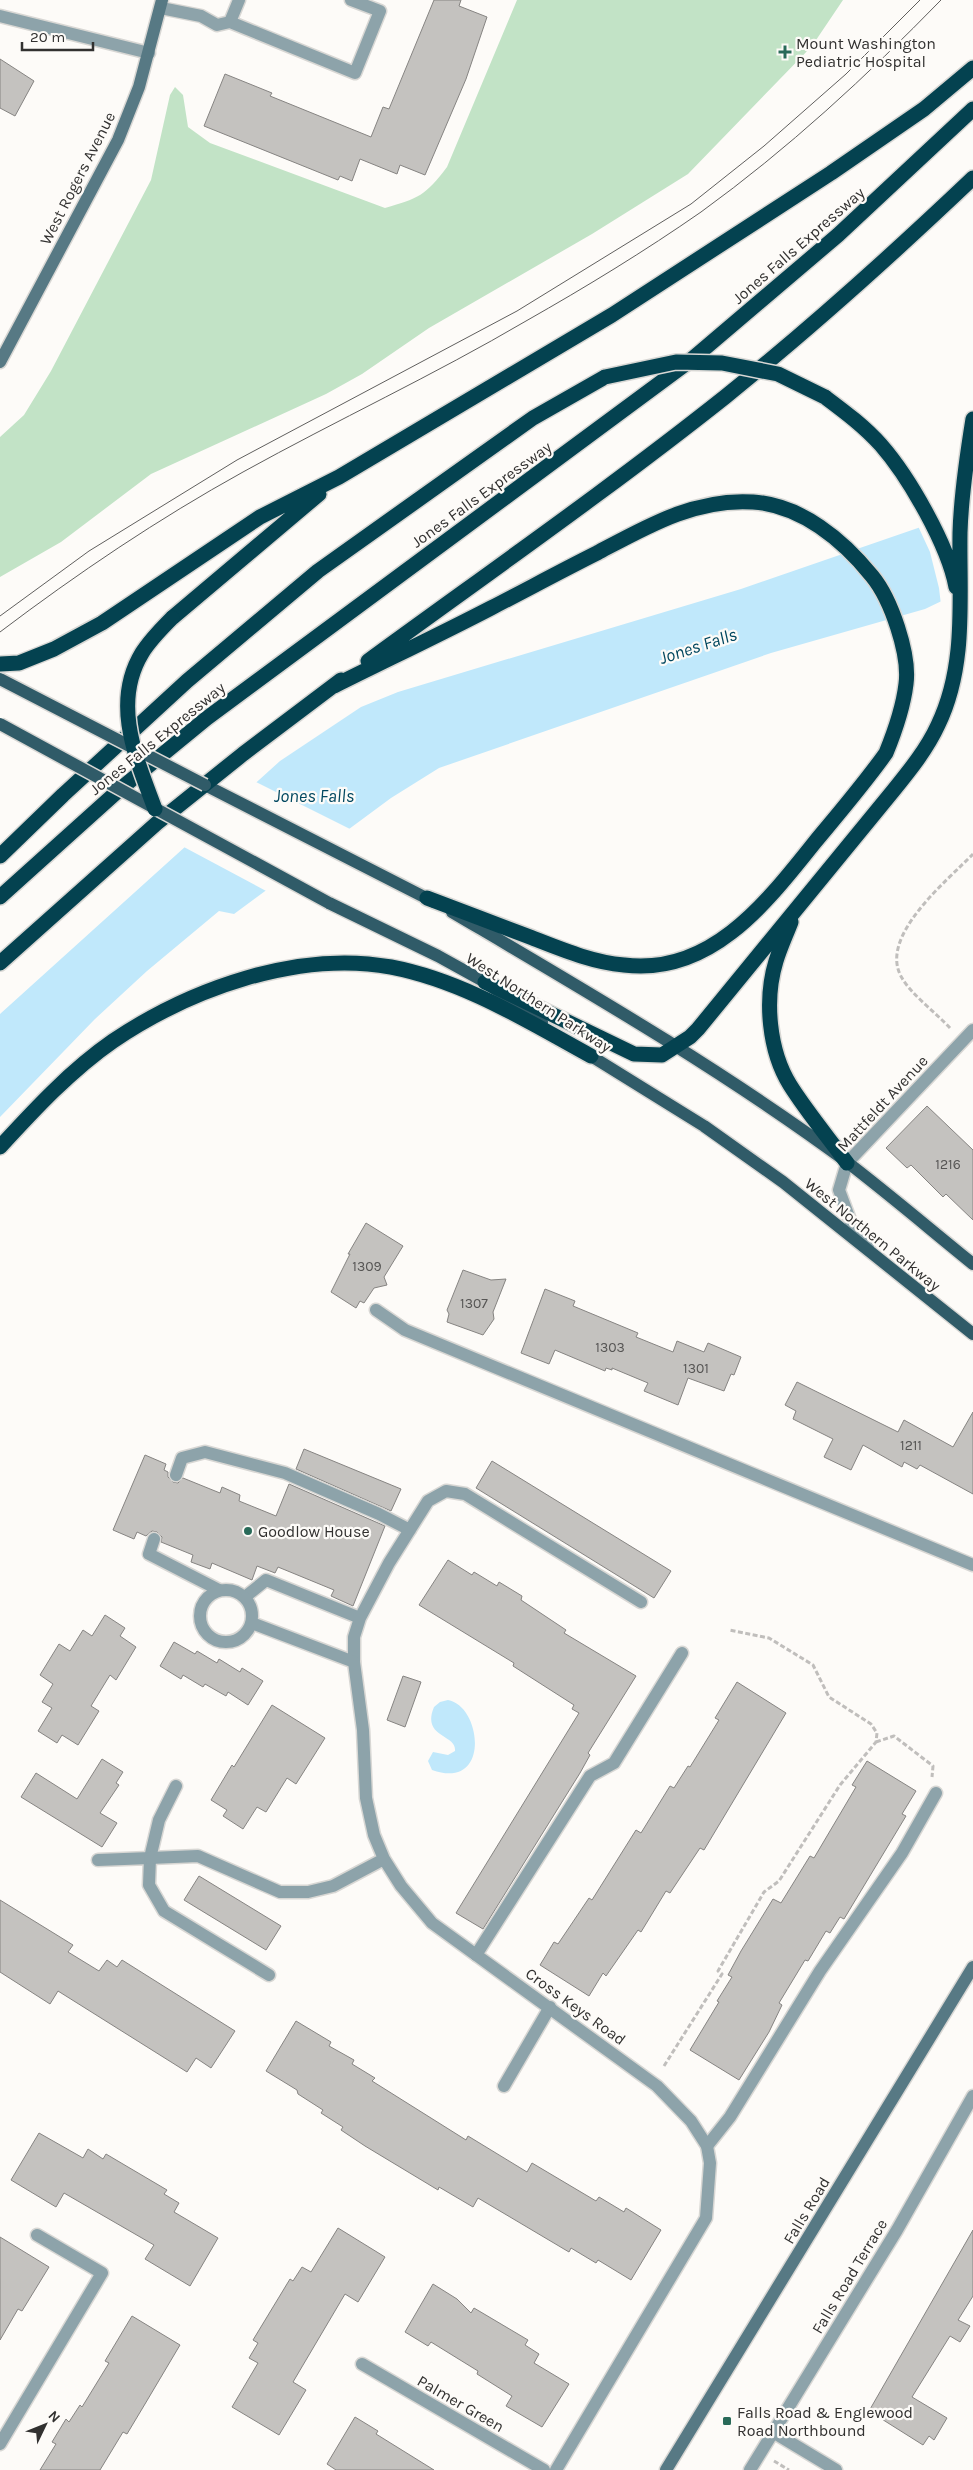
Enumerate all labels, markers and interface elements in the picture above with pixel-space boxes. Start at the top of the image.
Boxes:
scale bar [22,20,94,52]
text: 20 m [30,28,65,46]
place label: Mount Washington Pediatric Hospital [796,34,936,71]
marker: Mount Washington Pediatric Hospital [778,45,792,59]
street label: West Rogers Avenue [36,109,119,248]
street label: Jones Falls Expressway [729,183,869,308]
street label: Jones Falls Expressway [408,437,555,552]
water label: Jones Falls [656,623,740,669]
street label: Jones Falls Expressway [86,678,229,799]
water label: Jones Falls [274,785,354,807]
street label: West Northern Parkway [463,948,615,1057]
street label: Mattfeldt Avenue [833,1051,932,1155]
house number: 1216 [935,1156,961,1173]
street label: West Northern Parkway [801,1174,945,1295]
house number: 1309 [352,1258,382,1275]
house number: 1307 [460,1295,488,1312]
house number: 1303 [595,1339,625,1356]
house number: 1301 [683,1360,709,1377]
house number: 1211 [900,1437,922,1454]
place label: Goodlow House [258,1522,370,1541]
marker: Goodlow House [242,1525,254,1537]
street label: Cross Keys Road [522,1964,630,2049]
street label: Falls Road [779,2173,834,2247]
street label: Falls Road Terrace [808,2215,891,2337]
street label: Palmer Green [414,2371,508,2436]
north arrow [20,2400,70,2450]
place label: Falls Road & Englewood Road Northbound [737,2403,913,2440]
text: N [44,2407,64,2426]
marker: Falls Road & Englewood Road Northbound [721,2415,733,2427]

